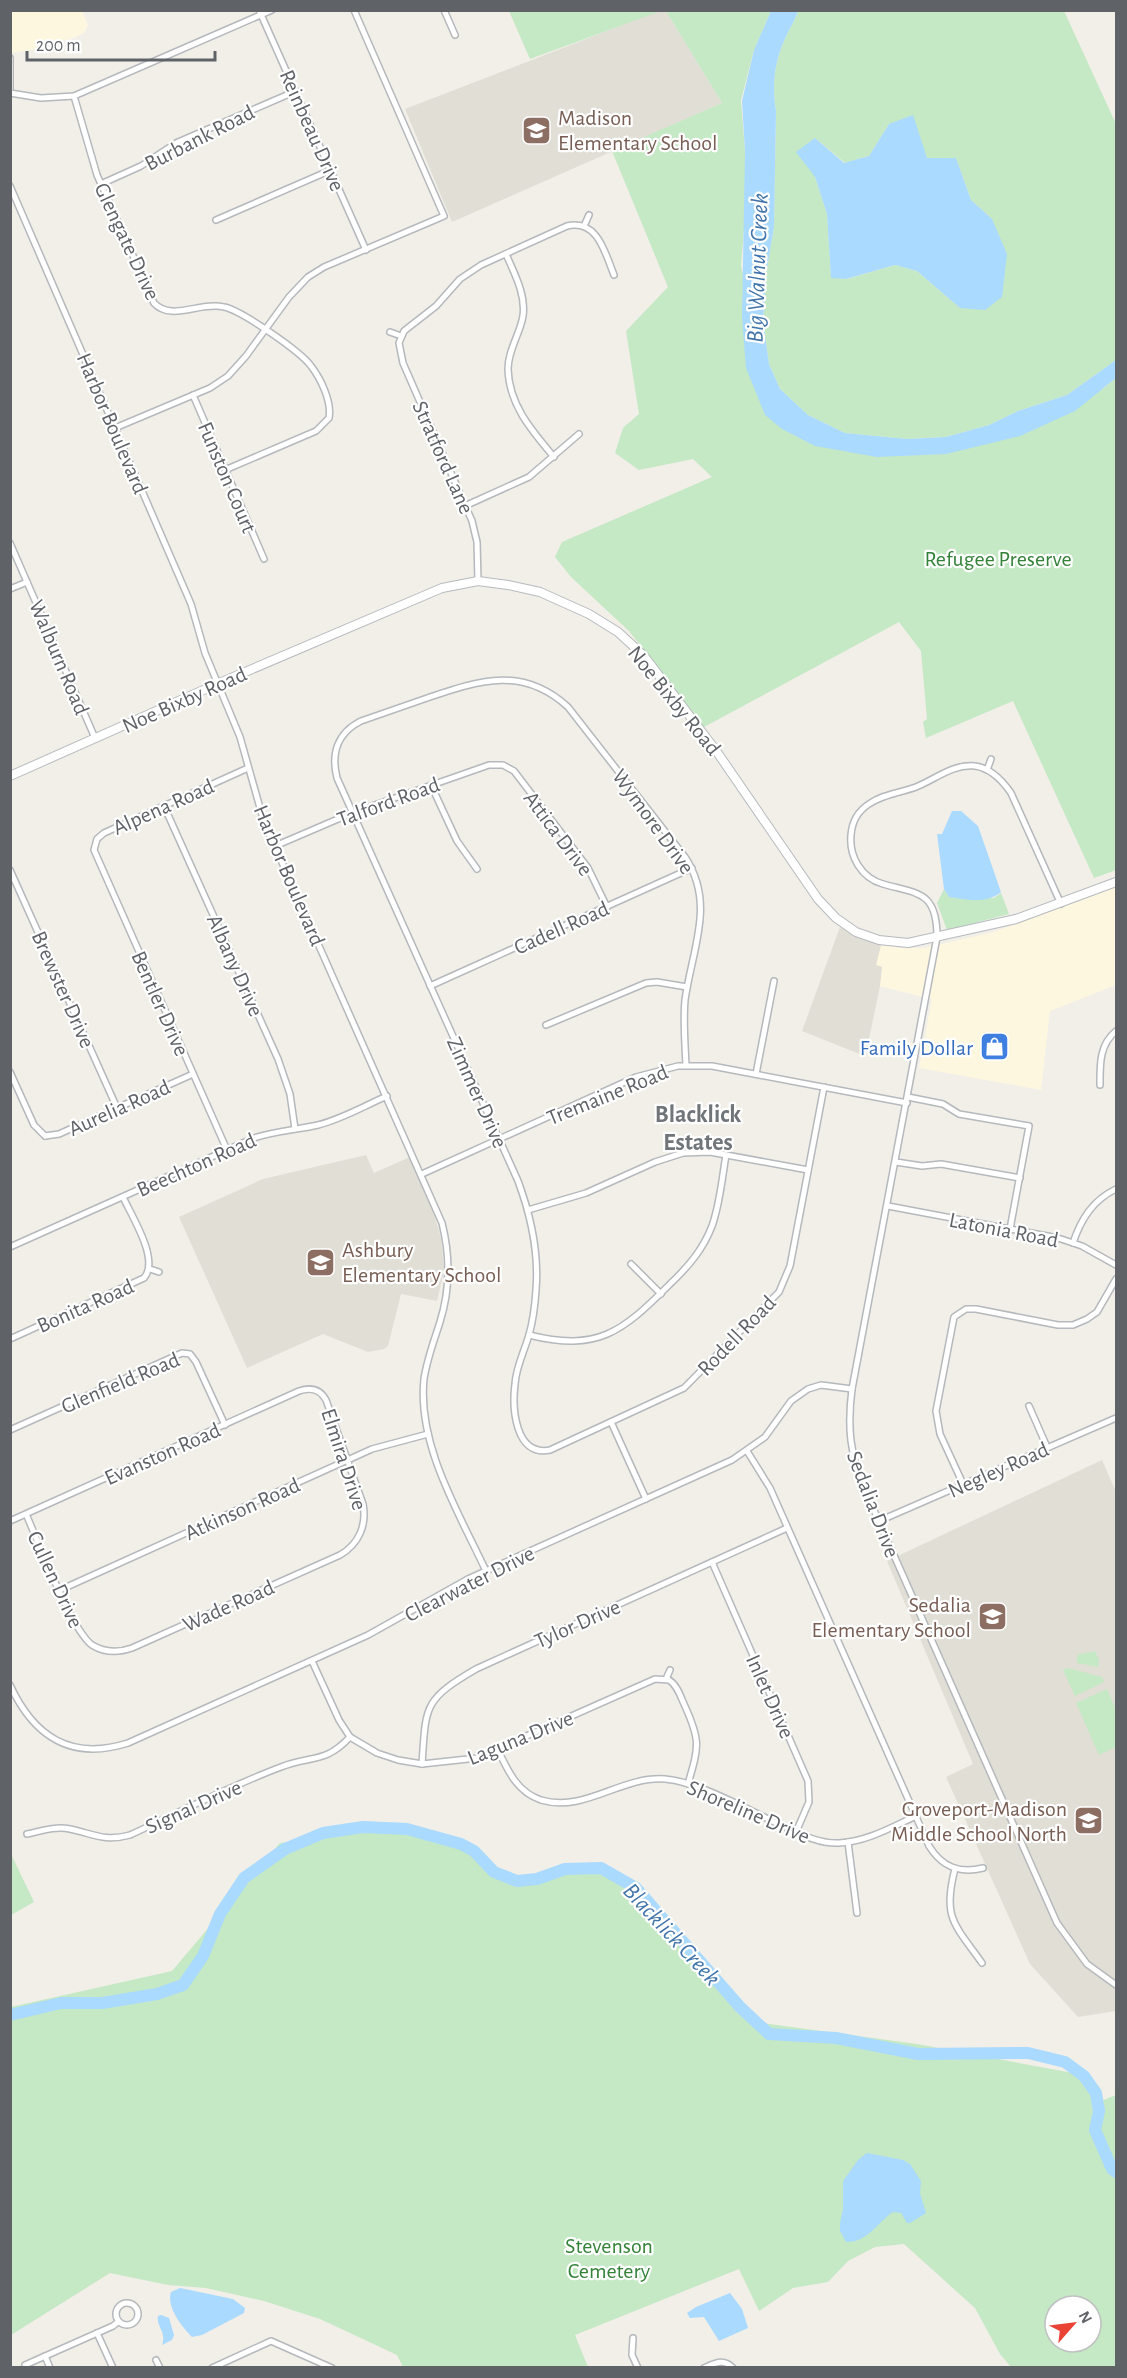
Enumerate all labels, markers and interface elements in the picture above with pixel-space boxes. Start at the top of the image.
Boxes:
scale bar [27,24,214,62]
text: 200 m [36,37,81,55]
street label: Reinbeau Drive [276,66,349,194]
street label: Burbank Road [141,101,258,175]
place label: Madison Elementary School [558,107,718,154]
school or university icon: Madison Elementary School [521,114,553,146]
street label: Glengate Drive [90,179,164,304]
water label: Big Walnut Creek [743,193,773,343]
street label: Harbor Boulevard [72,350,152,497]
street label: Stratford Lane [408,398,478,517]
street label: Funston Court [194,419,260,536]
park label: Refugee Preserve [924,548,1072,570]
street label: Walburn Road [25,597,93,718]
street label: Noe Bixby Road [624,642,725,759]
street label: Noe Bixby Road [119,663,250,737]
street label: Wymore Drive [608,765,698,878]
street label: Talford Road [334,773,443,831]
street label: Alpena Road [109,775,217,839]
street label: Attica Drive [519,787,597,880]
street label: Harbor Boulevard [249,802,329,949]
street label: Cadell Road [511,897,612,959]
street label: Albany Drive [203,911,267,1020]
street label: Brewster Drive [28,928,99,1051]
street label: Bentler Drive [127,948,193,1059]
shop icon: Family Dollar [978,1031,1010,1063]
street label: Zimmer Drive [443,1034,511,1151]
place label: Family Dollar [860,1037,973,1059]
street label: Tremaine Road [544,1061,671,1129]
street label: Aurelia Road [65,1076,174,1140]
district label: Blacklick Estates [655,1103,741,1155]
street label: Beechton Road [134,1129,259,1201]
street label: Latonia Road [947,1209,1060,1251]
place label: Ashbury Elementary School [342,1239,502,1286]
school or university icon: Ashbury Elementary School [305,1246,337,1278]
street label: Bonita Road [34,1275,137,1337]
street label: Rodell Road [693,1291,780,1380]
street label: Glenfield Road [58,1348,183,1418]
street label: Elmira Drive [317,1406,371,1513]
street label: Evanston Road [101,1419,224,1489]
street label: Negley Road [945,1438,1052,1502]
street label: Sedalia Drive [843,1448,903,1561]
street label: Atkinson Road [182,1474,303,1544]
street label: Cullen Drive [23,1528,87,1631]
street label: Clearwater Drive [401,1542,538,1626]
street label: Wade Road [179,1576,277,1636]
place label: Sedalia Elementary School [811,1594,971,1641]
street label: Tylor Drive [531,1595,624,1653]
school or university icon: Sedalia Elementary School [976,1601,1008,1633]
street label: Inlet Drive [742,1651,798,1742]
street label: Laguna Drive [464,1707,576,1769]
street label: Signal Drive [142,1776,245,1838]
street label: Shoreline Drive [684,1776,813,1848]
place label: Groveport-Madison Middle School North [891,1798,1067,1845]
school or university icon: Groveport-Madison Middle School North [1072,1805,1104,1837]
water label: Blacklick Creek [618,1879,724,1990]
park label: Stevenson Cemetery [565,2235,653,2282]
north arrow [1043,2294,1103,2354]
text: N [1076,2309,1095,2326]

